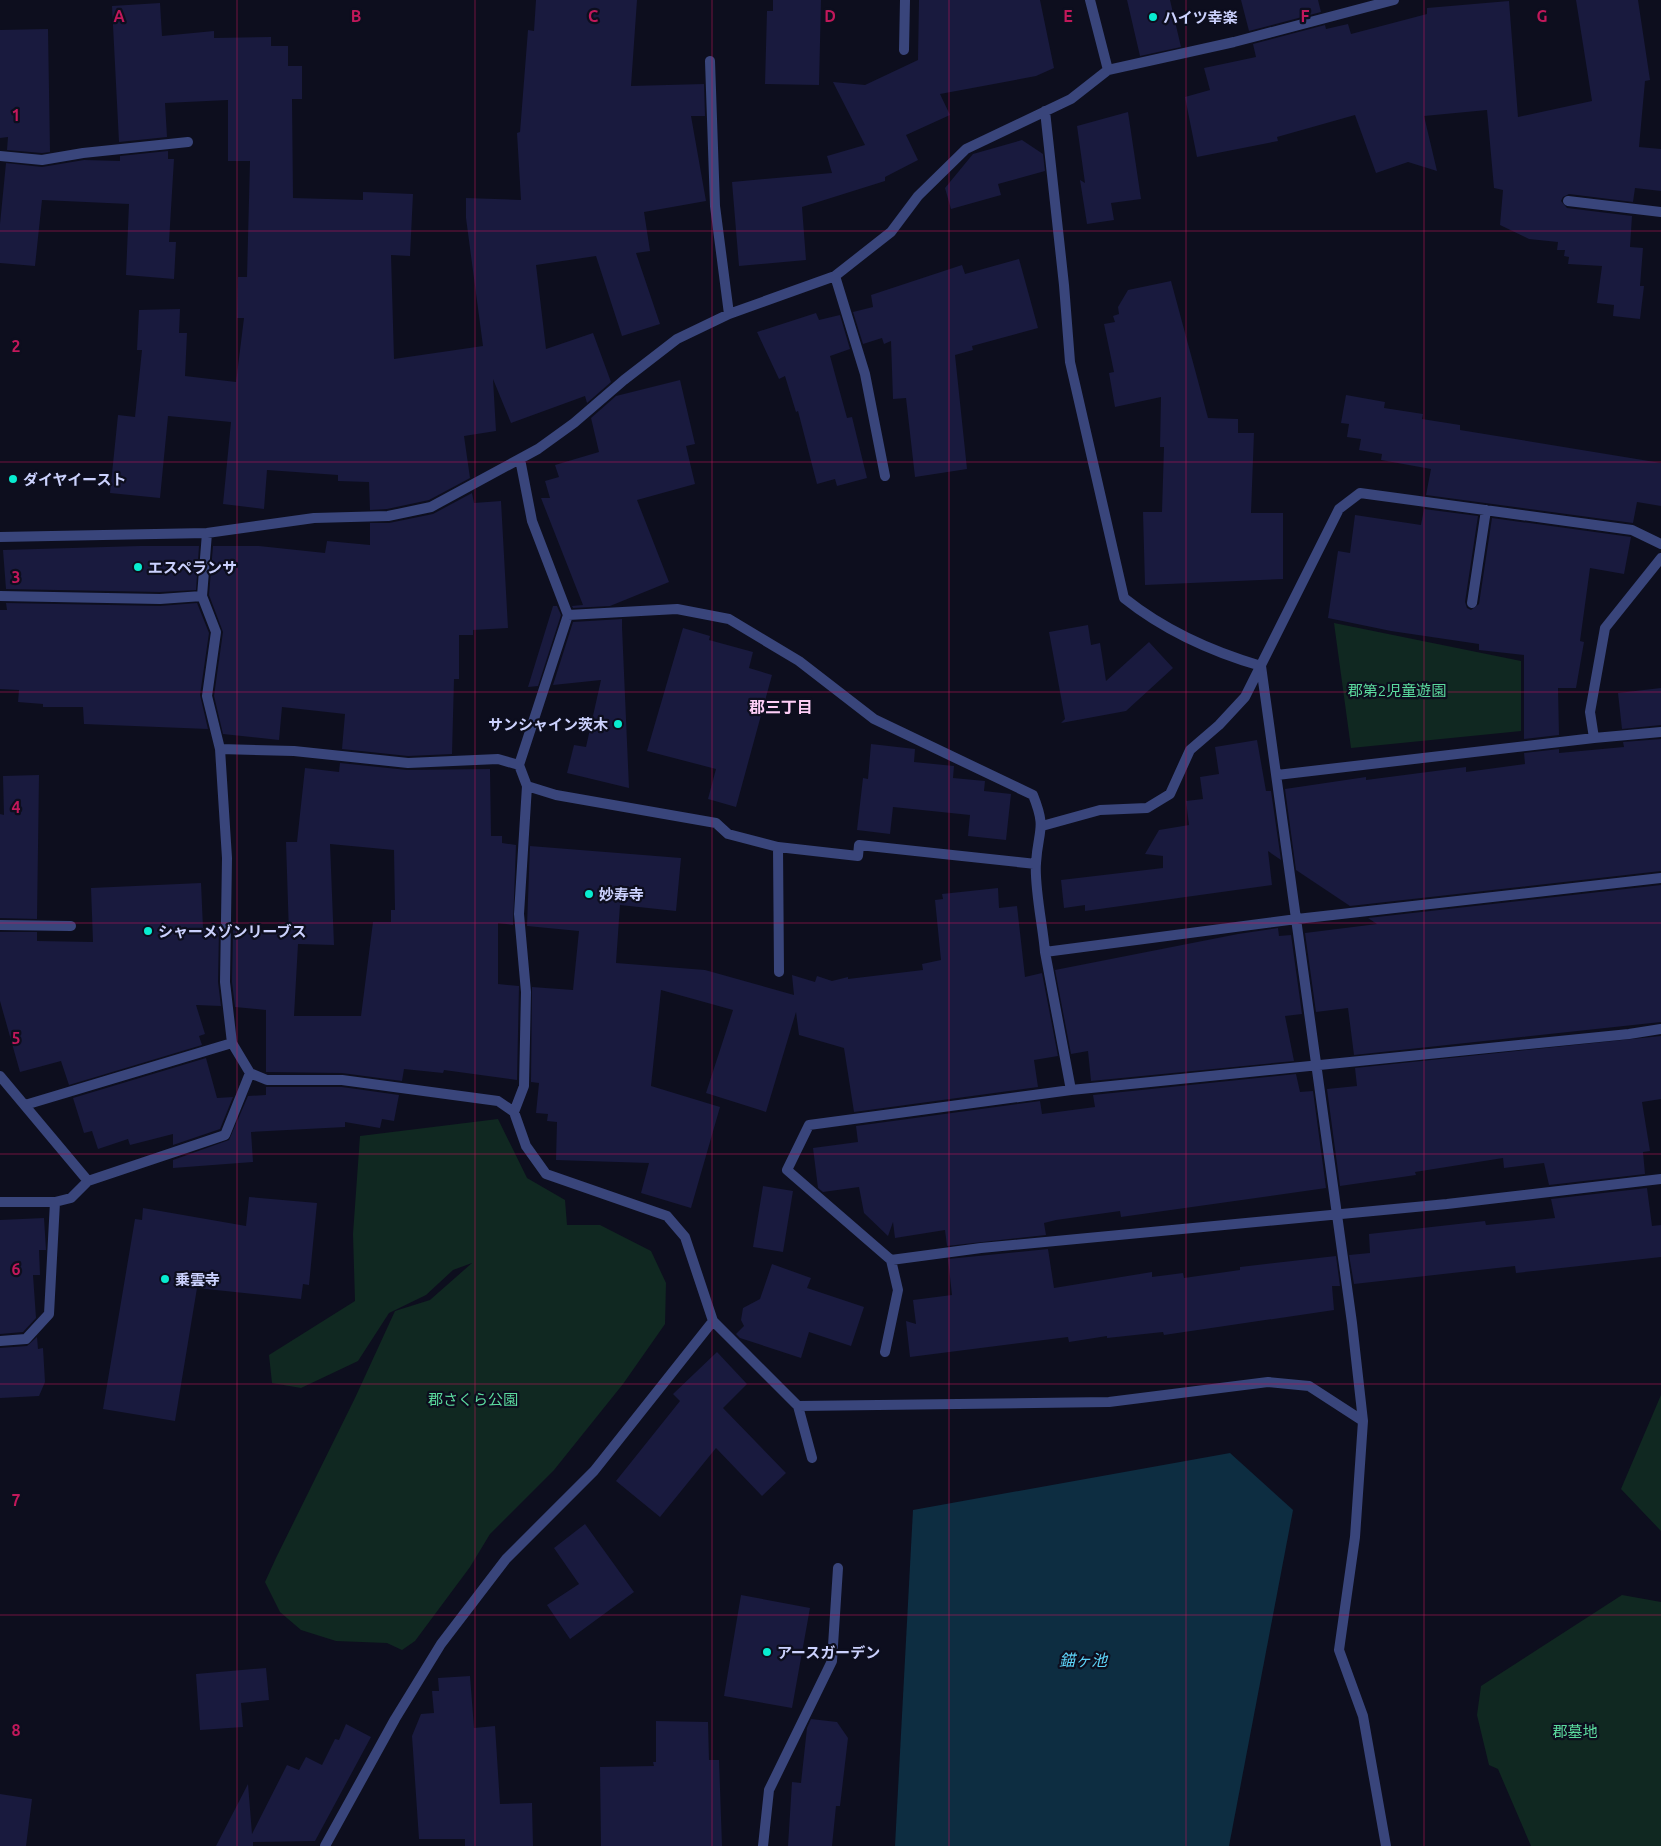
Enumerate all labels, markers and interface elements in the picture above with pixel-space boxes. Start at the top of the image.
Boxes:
text: A [113,7,125,25]
text: B [351,7,361,25]
text: C [588,7,598,25]
text: D [824,7,836,25]
text: E [1063,7,1073,25]
text: F [1301,7,1310,25]
text: G [1536,7,1548,25]
place label: ハイツ幸楽 [1163,9,1238,26]
marker: ハイツ幸楽 [1147,11,1159,23]
text: 1 [11,106,21,124]
text: 2 [11,337,21,355]
place label: ダイヤイースト [23,471,127,488]
marker: ダイヤイースト [7,473,19,485]
place label: エスペランサ [148,559,237,576]
marker: エスペランサ [132,561,144,573]
text: 3 [11,568,21,586]
park label: 郡第2児童遊園 [1348,682,1446,699]
district label: 郡三丁目 [749,698,813,716]
place label: サンシャイン茨木 [488,716,608,733]
marker: サンシャイン茨木 [612,718,624,730]
text: 4 [11,798,21,816]
place label: 妙寿寺 [599,886,644,903]
marker: 妙寿寺 [583,888,595,900]
place label: シャーメゾンリーブス [158,923,307,940]
marker: シャーメゾンリーブス [142,925,154,937]
text: 5 [11,1029,21,1047]
text: 6 [11,1260,21,1278]
place label: 乗雲寺 [175,1271,220,1288]
marker: 乗雲寺 [159,1273,171,1285]
park label: 郡さくら公園 [428,1391,518,1408]
text: 7 [11,1491,21,1509]
place label: アースガーデン [777,1644,880,1661]
marker: アースガーデン [761,1646,773,1658]
water label: 錨ヶ池 [1059,1651,1109,1669]
text: 8 [11,1721,21,1739]
park label: 郡墓地 [1552,1723,1598,1740]

